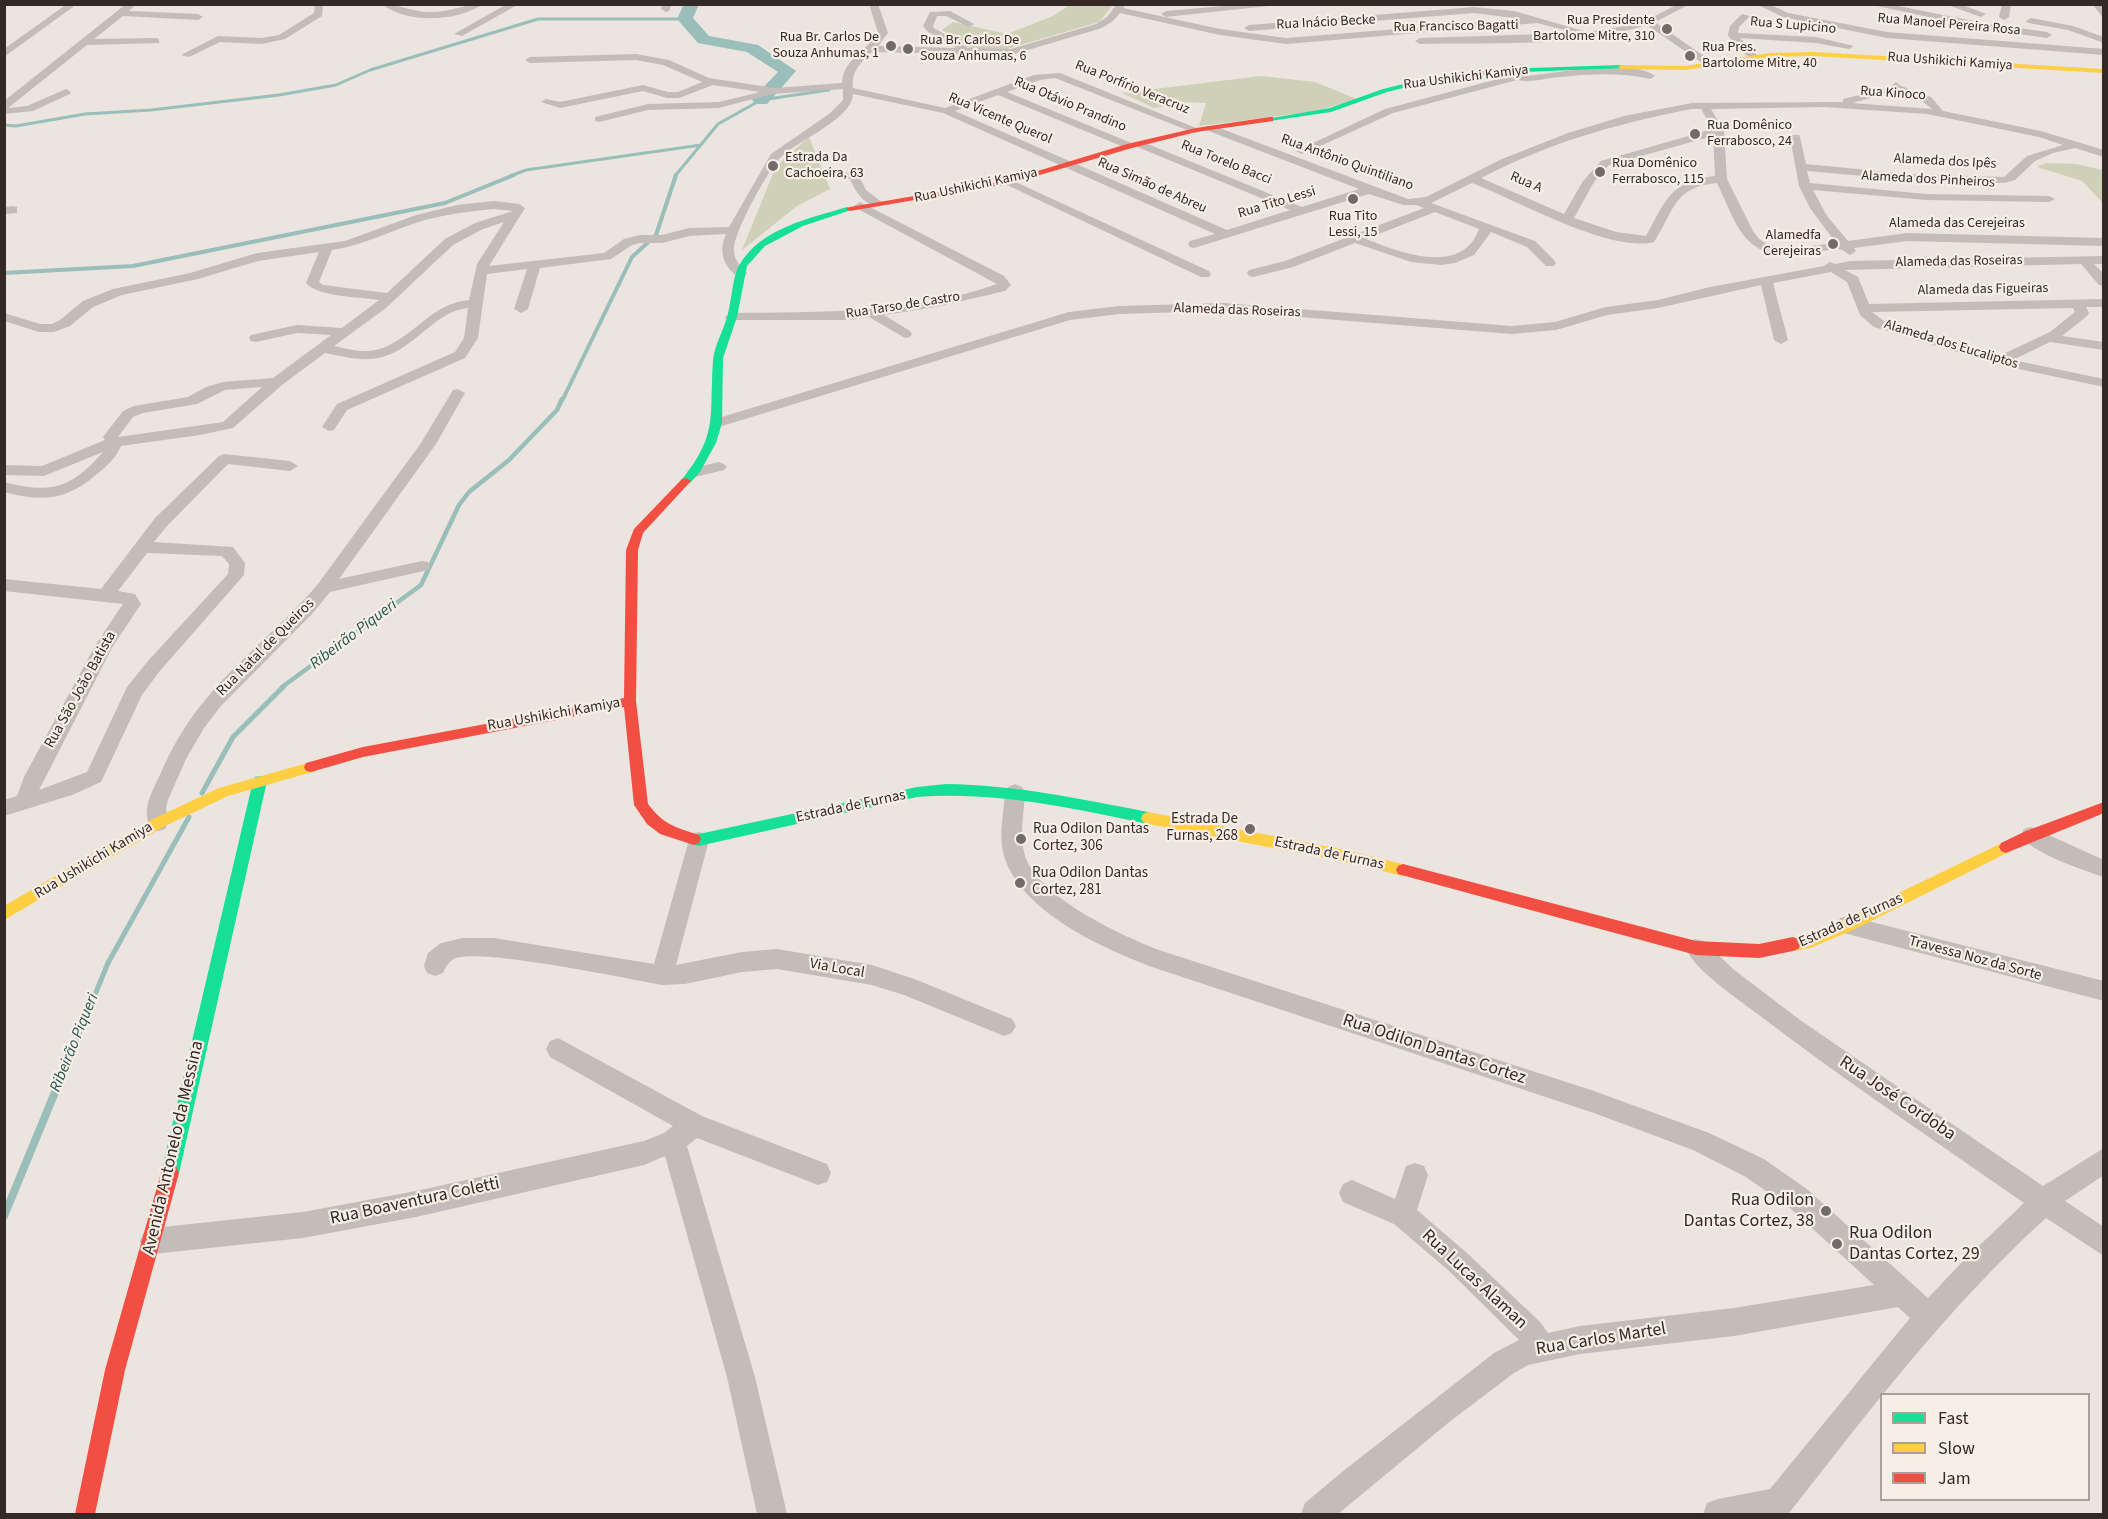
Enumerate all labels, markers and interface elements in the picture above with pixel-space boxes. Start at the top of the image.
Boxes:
street label: Rua Manoel Pereira Rosa [1877,10,2021,40]
street label: Rua Inácio Becke [1276,12,1376,34]
place label: Rua Presidente Bartolome Mitre, 310 [1533,13,1655,46]
street label: Rua S Lupicino [1749,14,1837,38]
street label: Rua Francisco Bagatti [1393,18,1519,36]
marker: Rua Presidente Bartolome Mitre, 310 [1660,22,1674,36]
place label: Rua Br. Carlos De Souza Anhumas, 1 [773,30,879,62]
place label: Rua Br. Carlos De Souza Anhumas, 6 [920,33,1026,66]
marker: Rua Br. Carlos De Souza Anhumas, 1 [884,39,898,53]
place label: Rua Pres. Bartolome Mitre, 40 [1702,40,1817,72]
marker: Rua Br. Carlos De Souza Anhumas, 6 [901,42,915,56]
marker: Rua Pres. Bartolome Mitre, 40 [1683,49,1697,63]
street label: Rua Ushikichi Kamiya [1887,49,2013,75]
street label: Rua Porfírio Veracruz [1072,57,1192,119]
street label: Rua Ushikichi Kamiya [1403,62,1529,94]
street label: Rua Otávio Prandino [1011,74,1129,136]
street label: Rua Kinoco [1860,83,1926,105]
street label: Rua Vicente Querol [946,90,1054,148]
place label: Rua Domênico Ferrabosco, 24 [1707,118,1792,150]
marker: Rua Domênico Ferrabosco, 24 [1688,127,1702,141]
street label: Rua Antônio Quintiliano [1278,131,1416,195]
street label: Rua Torelo Bacci [1178,137,1274,189]
place label: Estrada Da Cachoeira, 63 [785,150,864,182]
street label: Alameda dos Ipês [1893,151,1997,173]
street label: Rua Simão de Abreu [1095,154,1209,218]
place label: Rua Domênico Ferrabosco, 115 [1612,156,1704,188]
marker: Estrada Da Cachoeira, 63 [766,159,780,173]
street label: Rua Ushikichi Kamiya [913,165,1039,207]
marker: Rua Domênico Ferrabosco, 115 [1593,165,1607,179]
street label: Alameda dos Pinheiros [1861,168,1995,192]
street label: Rua A [1508,169,1544,197]
street label: Rua Tito Lessi [1236,183,1318,223]
marker: Rua Tito Lessi, 15 [1346,192,1360,206]
place label: Rua Tito Lessi, 15 [1329,209,1377,242]
street label: Alameda das Cerejeiras [1889,216,2025,232]
place label: Alamedfa Cerejeiras [1763,228,1821,260]
marker: Alamedfa Cerejeiras [1826,237,1840,251]
street label: Alameda das Roseiras [1895,252,2023,272]
street label: Alameda das Figueiras [1917,280,2049,300]
street label: Rua Tarso de Castro [845,289,961,323]
street label: Alameda das Roseiras [1173,300,1301,322]
street label: Alameda dos Eucaliptos [1882,317,2020,373]
street label: Rua Natal de Queiros [213,595,319,701]
water label: Ribeirão Piqueri [307,596,401,674]
street label: Rua São João Batista [41,628,121,752]
street label: Rua Ushikichi Kamiya [486,694,622,736]
street label: Estrada de Furnas [795,787,907,827]
place label: Estrada De Furnas, 268 [1166,811,1238,846]
street label: Rua Ushikichi Kamiya [32,819,156,903]
place label: Rua Odilon Dantas Cortez, 306 [1033,821,1149,856]
marker: Estrada De Furnas, 268 [1243,822,1257,836]
marker: Rua Odilon Dantas Cortez, 306 [1014,832,1028,846]
street label: Estrada de Furnas [1273,834,1385,874]
place label: Rua Odilon Dantas Cortez, 281 [1032,865,1148,900]
marker: Rua Odilon Dantas Cortez, 281 [1013,876,1027,890]
street label: Estrada de Furnas [1796,890,1906,952]
street label: Travessa Noz da Sorte [1907,933,2043,985]
street label: Via Local [808,955,866,983]
water label: Ribeirão Piqueri [47,991,103,1095]
street label: Rua Odilon Dantas Cortez [1340,1010,1528,1090]
street label: Avenida Antonelo da Messina [139,1039,209,1257]
street label: Rua José Cordoba [1835,1052,1959,1146]
street label: Rua Boaventura Coletti [328,1173,502,1231]
place label: Rua Odilon Dantas Cortez, 38 [1683,1190,1814,1232]
marker: Rua Odilon Dantas Cortez, 38 [1819,1204,1833,1218]
place label: Rua Odilon Dantas Cortez, 29 [1849,1223,1980,1266]
street label: Rua Lucas Alaman [1417,1226,1531,1334]
marker: Rua Odilon Dantas Cortez, 29 [1830,1237,1844,1251]
street label: Rua Carlos Martel [1534,1319,1668,1361]
legend [1880,1393,2090,1501]
text: Fast [1938,1406,1969,1431]
text: Slow [1938,1436,1975,1461]
text: Jam [1938,1466,1971,1491]

